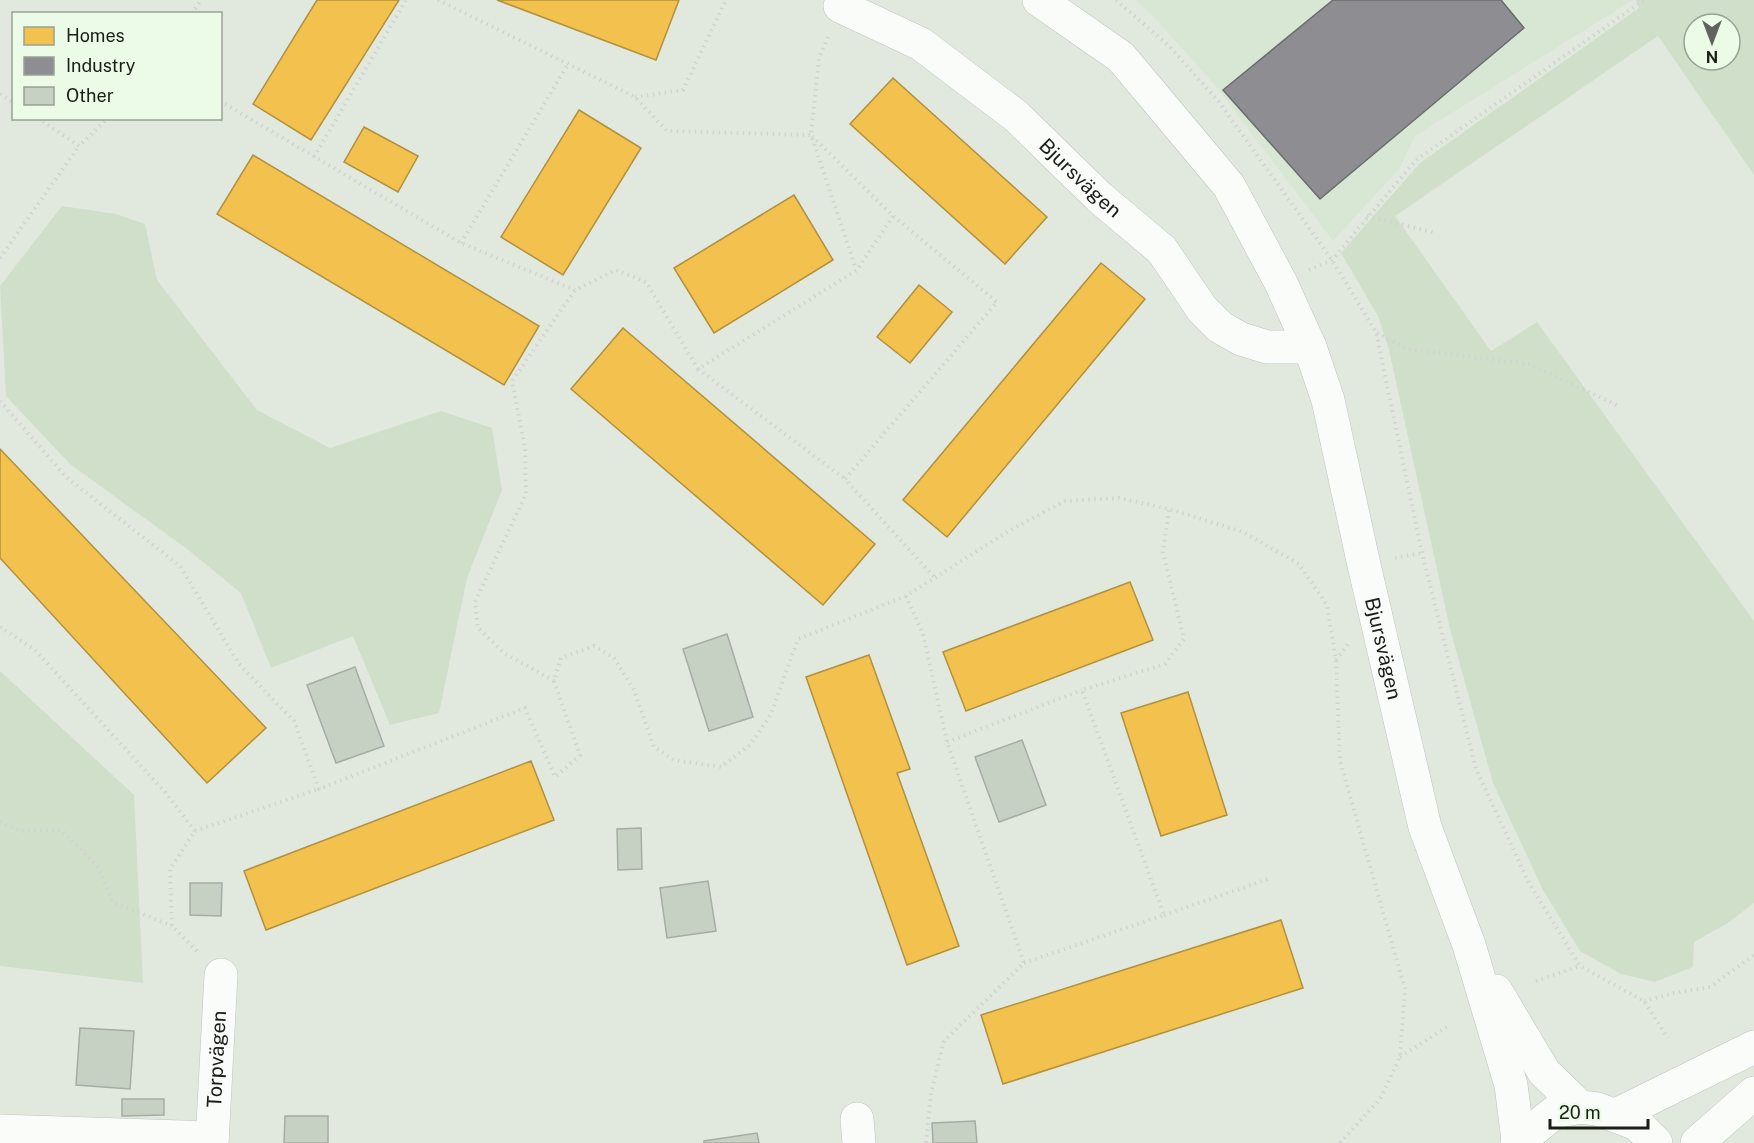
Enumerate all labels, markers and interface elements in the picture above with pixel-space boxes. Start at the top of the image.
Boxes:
legend [12,12,222,120]
north arrow [1682,12,1742,72]
text: Homes [66,25,125,46]
text: N [1706,47,1718,66]
text: Industry [66,55,136,76]
text: Other [66,85,114,106]
street label: Bjursvägen [1034,133,1126,223]
street label: Bjursvägen [1360,595,1407,702]
street label: Torpvägen [202,1010,231,1108]
scale bar [1550,1092,1648,1130]
text: 20 m [1559,1102,1601,1123]

